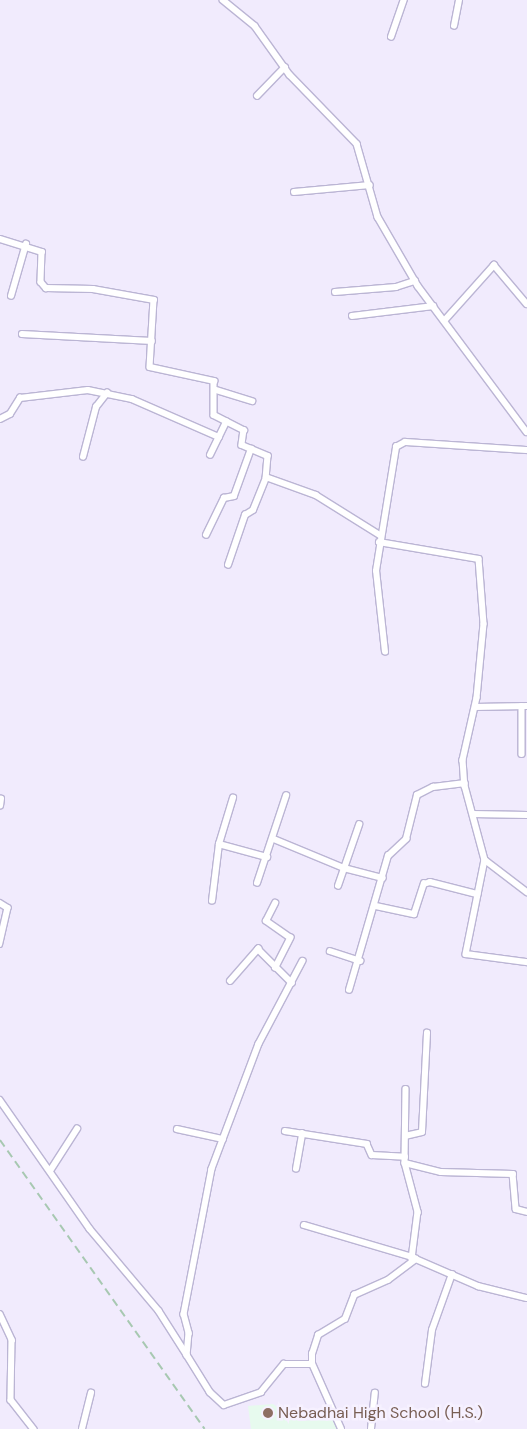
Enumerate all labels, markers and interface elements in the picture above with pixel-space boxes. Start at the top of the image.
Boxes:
place label: Nebadhai High School (H.S.) [278,1403,483,1423]
marker: Nebadhai High School (H.S.) [262,1407,274,1419]

